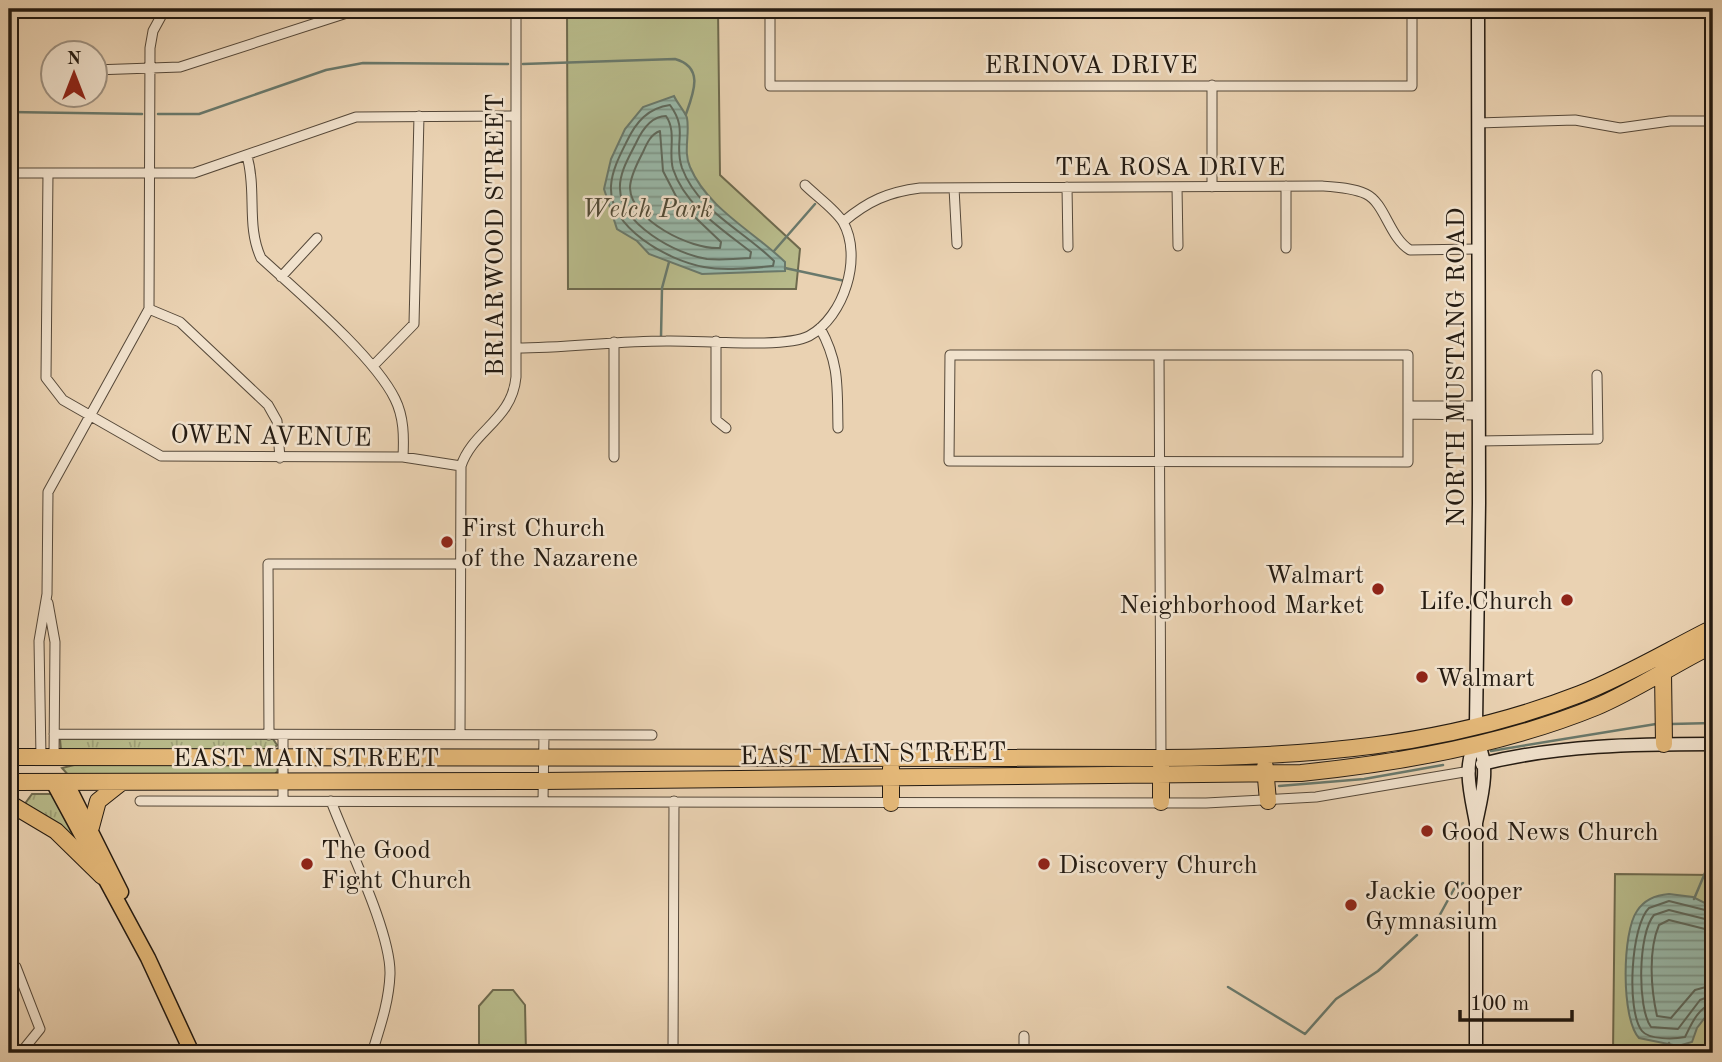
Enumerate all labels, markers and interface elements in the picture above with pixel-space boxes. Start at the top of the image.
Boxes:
north arrow [38,38,108,108]
text: N [67,50,82,69]
street label: ERINOVA DRIVE [984,53,1198,79]
street label: BRIARWOOD STREET [483,93,509,377]
street label: TEA ROSA DRIVE [1055,155,1285,181]
park label: Welch Park [581,197,713,223]
street label: NORTH MUSTANG ROAD [1444,207,1470,527]
street label: OWEN AVENUE [170,422,372,452]
place label: First Church of the Nazarene [461,516,638,572]
marker: First Church of the Nazarene [439,534,455,550]
place label: Walmart Neighborhood Market [1119,563,1364,619]
marker: Walmart Neighborhood Market [1370,581,1386,597]
place label: Life.Church [1419,589,1553,615]
marker: Life.Church [1559,592,1575,608]
place label: Walmart [1436,666,1535,692]
marker: Walmart [1414,669,1430,685]
street label: EAST MAIN STREET [739,740,1007,770]
street label: EAST MAIN STREET [173,746,439,772]
place label: Good News Church [1441,820,1659,846]
marker: Good News Church [1419,823,1435,839]
place label: The Good Fight Church [321,838,472,894]
place label: Discovery Church [1058,853,1258,879]
marker: The Good Fight Church [299,856,315,872]
marker: Discovery Church [1036,856,1052,872]
place label: Jackie Cooper Gymnasium [1365,879,1523,935]
marker: Jackie Cooper Gymnasium [1343,897,1359,913]
scale bar [1460,978,1572,1022]
text: 100 m [1470,994,1529,1015]

